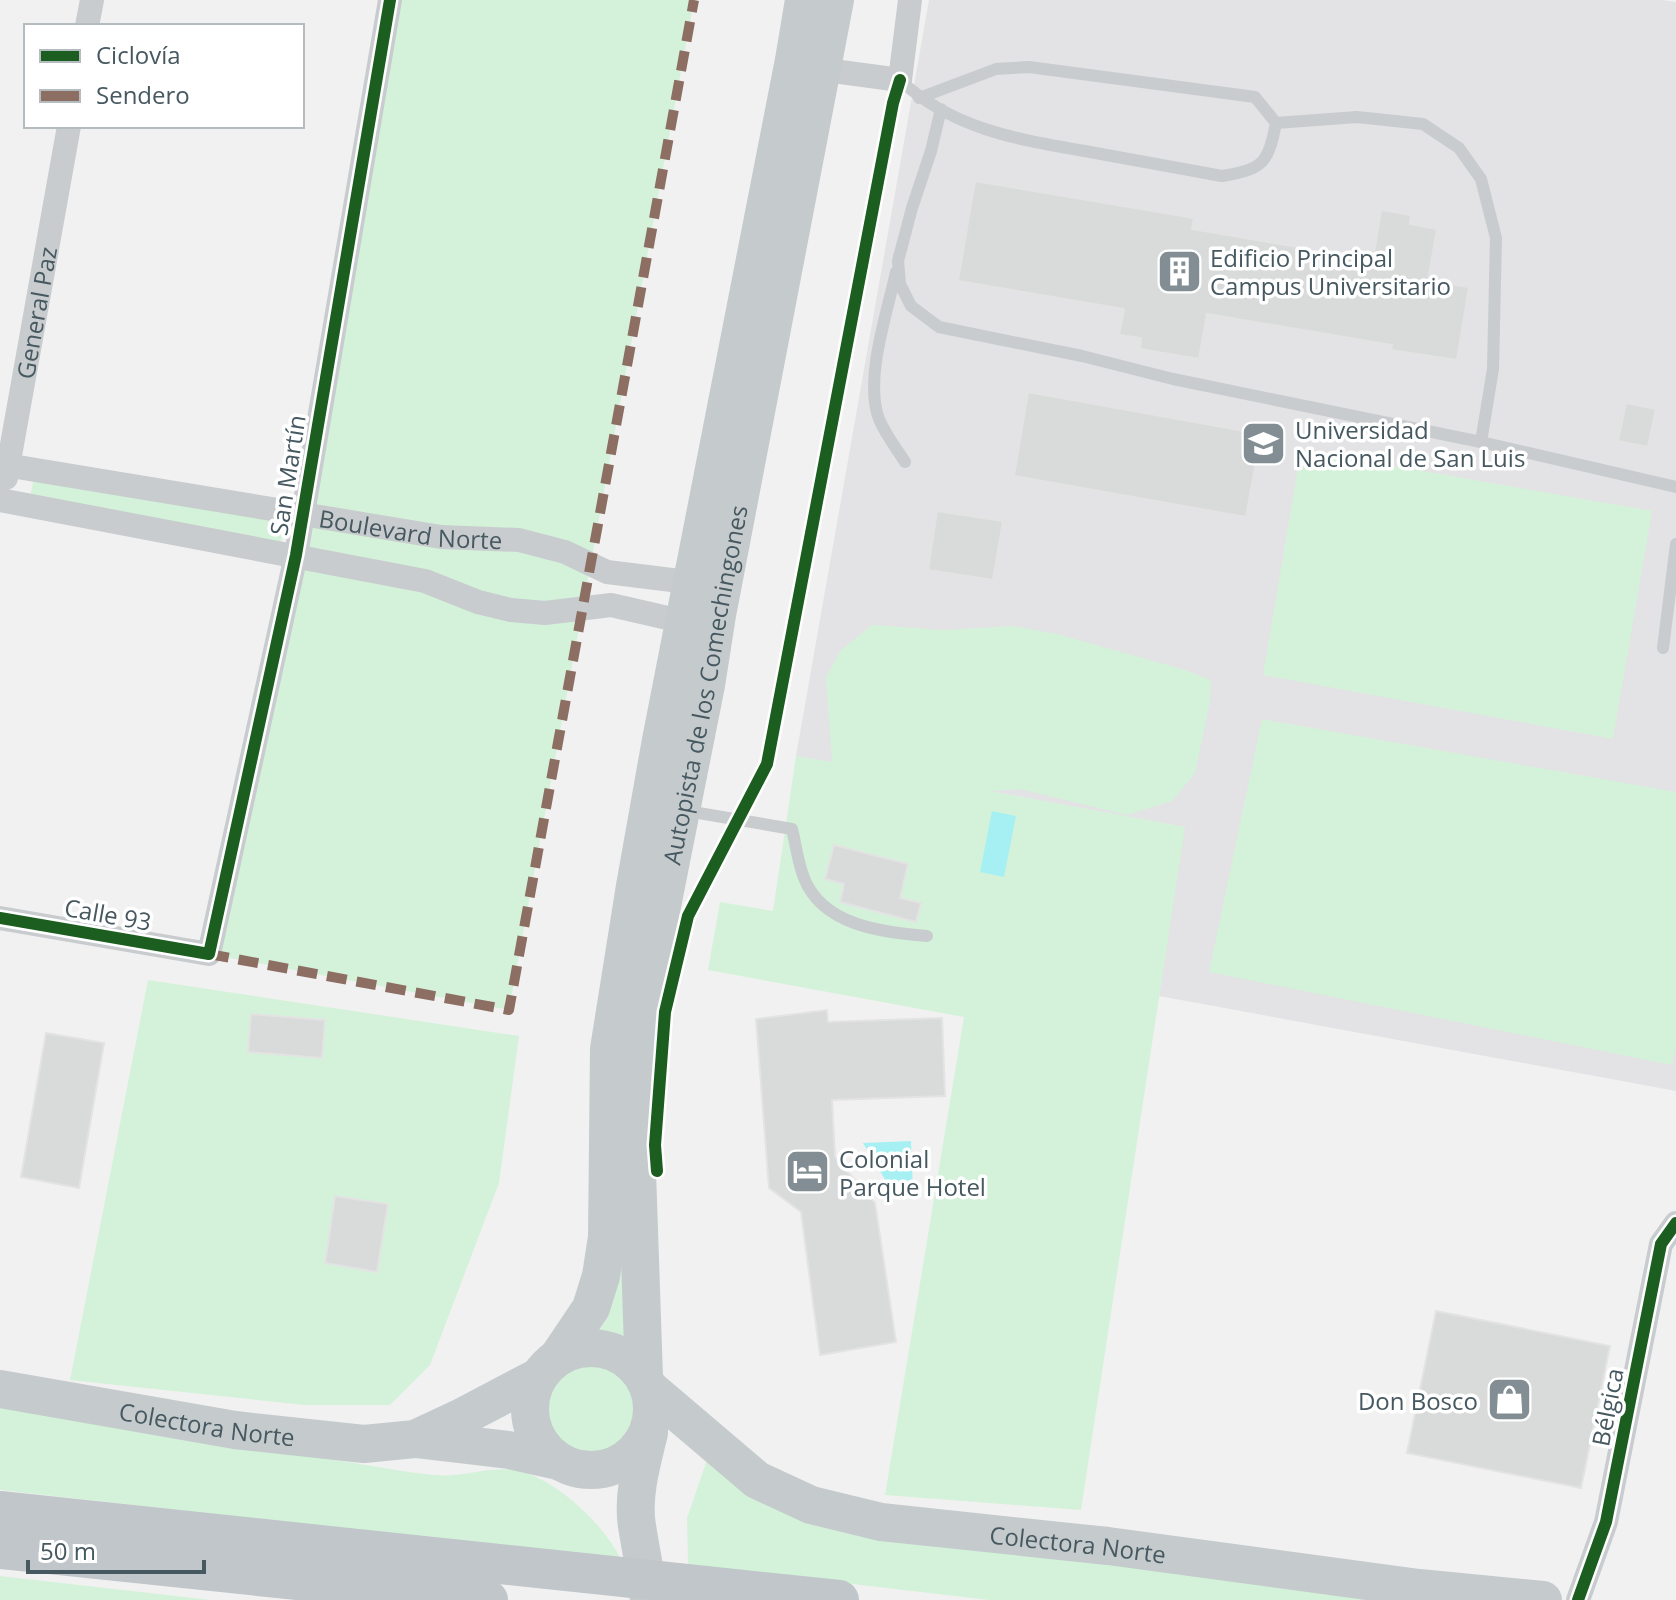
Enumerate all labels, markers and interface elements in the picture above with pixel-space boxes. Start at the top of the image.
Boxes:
legend [24,24,304,128]
text: Ciclovía [96,38,181,71]
text: Sendero [96,78,190,111]
place label: Edificio Principal Campus Universitario [1210,241,1451,302]
street label: General Paz [8,244,64,381]
building icon: Edificio Principal Campus Universitario [1155,247,1203,295]
street label: San Martín [261,412,313,538]
place label: Universidad Nacional de San Luis [1295,413,1525,474]
school or university icon: Universidad Nacional de San Luis [1240,419,1288,467]
street label: Boulevard Norte [317,501,503,556]
street label: Autopista de los Comechingones [654,502,754,867]
street label: Calle 93 [62,890,154,938]
place label: Colonial Parque Hotel [839,1142,986,1203]
hotel icon: Colonial Parque Hotel [784,1148,832,1196]
street label: Bélgica [1583,1365,1631,1449]
shop icon: Don Bosco [1485,1376,1533,1424]
place label: Don Bosco [1358,1384,1478,1417]
street label: Colectora Norte [117,1394,297,1453]
street label: Colectora Norte [988,1517,1168,1570]
scale bar [28,1524,204,1574]
text: 50 m [40,1534,96,1567]

